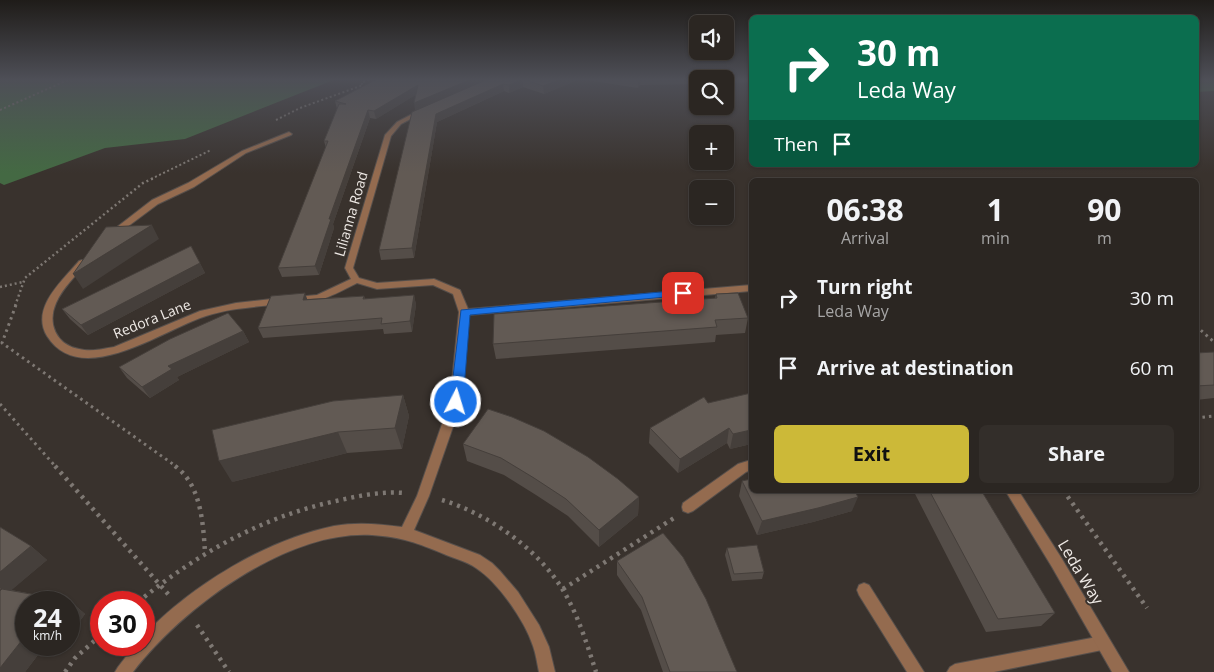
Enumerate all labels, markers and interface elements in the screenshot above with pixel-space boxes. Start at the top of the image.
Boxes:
map controls [689,15,734,225]
button: sound [689,15,734,60]
text: 30 m [857,29,940,76]
icon: right [774,35,839,100]
button: search [689,70,734,115]
text: Leda Way [857,74,956,104]
button: + [689,125,734,170]
icon: arrive [828,130,856,158]
text: Then [774,131,818,157]
street label: Lilianna Road [329,169,372,259]
button: − [689,180,734,225]
text: 06:38 [826,189,904,230]
text: 1 [987,189,1004,230]
text: 90 [1087,189,1122,230]
text: Arrival [841,227,889,249]
text: min [981,227,1010,249]
text: m [1097,227,1112,249]
pin [662,272,704,314]
text: Turn right [817,274,912,300]
icon: arrive [669,279,697,307]
icon: right [774,284,802,312]
text: 30 m [1130,285,1174,311]
street label: Redora Lane [110,294,194,343]
text: Leda Way [817,300,889,322]
icon: arrive [774,354,802,382]
text: Arrive at destination [817,355,1014,381]
text: 60 m [1130,355,1174,381]
position arrow [429,375,481,427]
button: Exit [774,425,969,483]
button: Share [979,425,1174,483]
street label: Leda Way [1053,536,1109,609]
speed limit sign: 30 [90,591,155,656]
text: 24 [33,600,62,634]
text: km/h [33,627,62,644]

